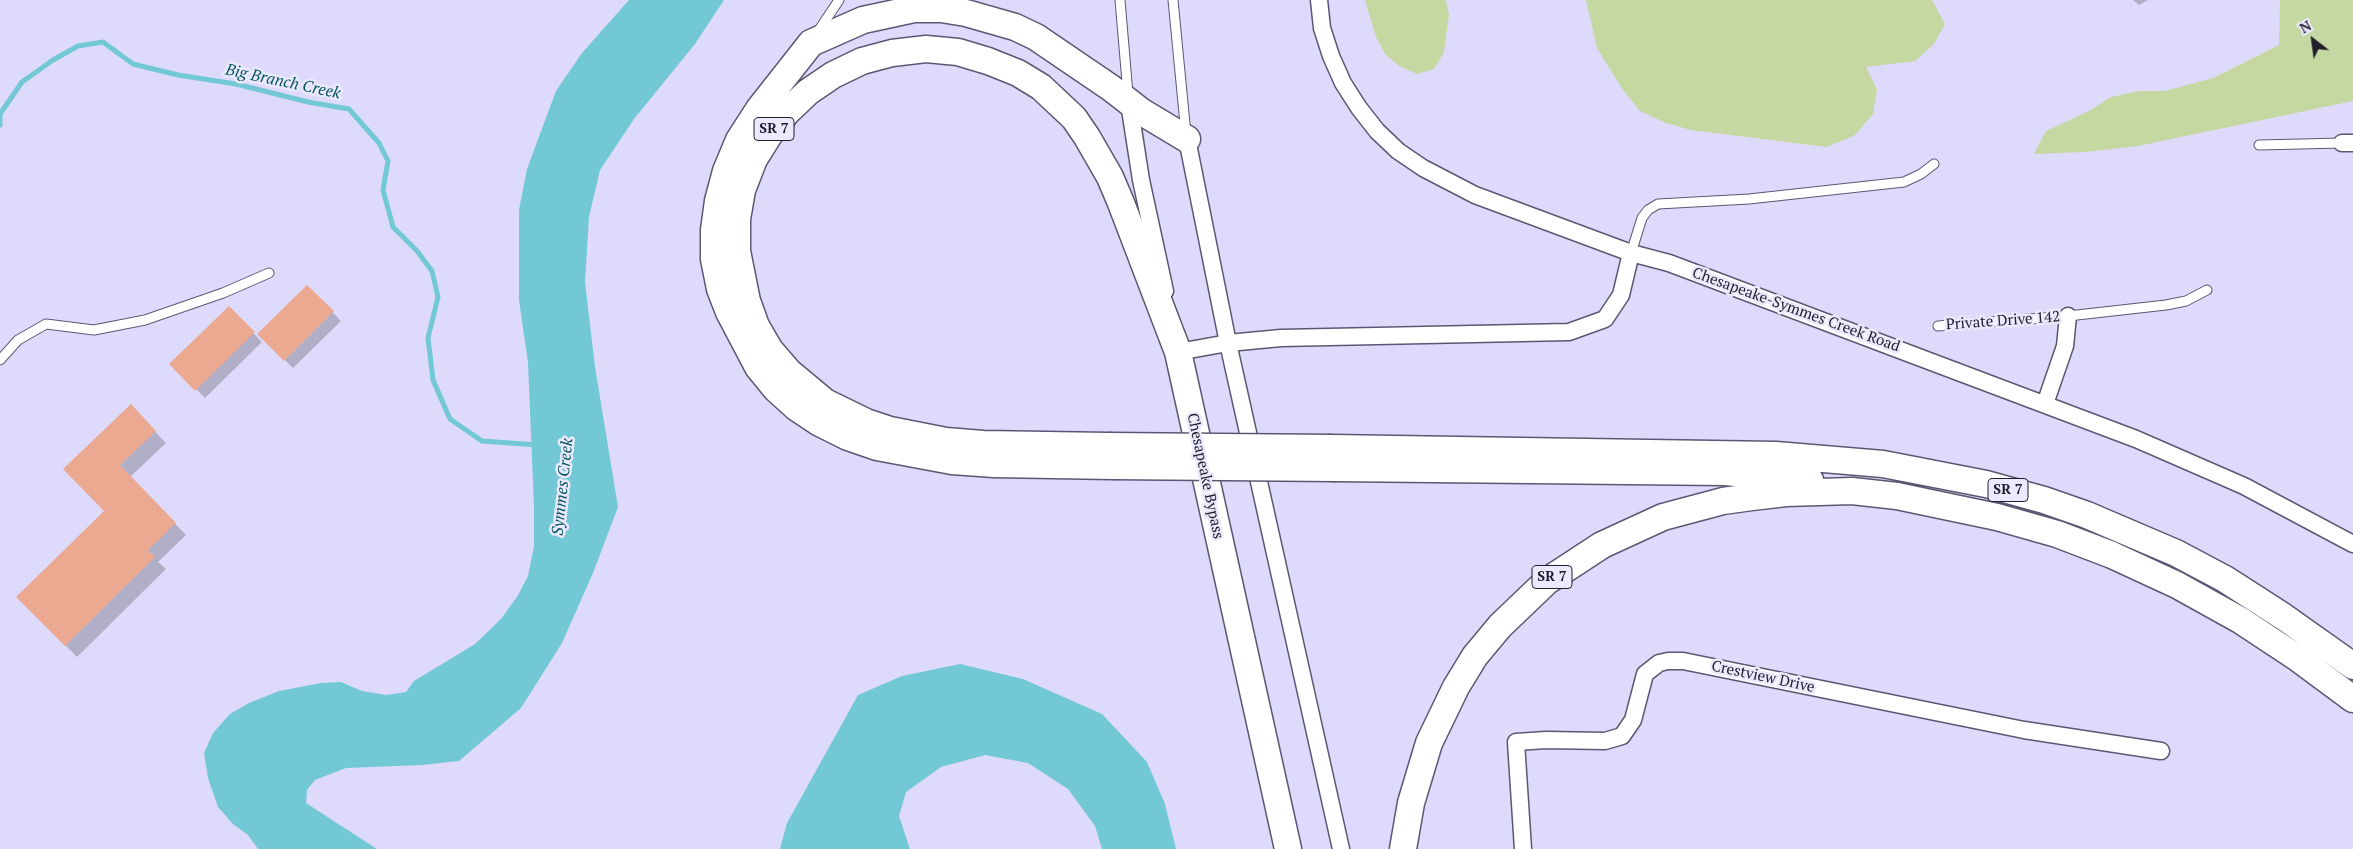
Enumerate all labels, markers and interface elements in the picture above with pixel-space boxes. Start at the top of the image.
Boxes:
north arrow [2288,15,2338,65]
text: N [2296,16,2315,37]
water label: Big Branch Creek [224,60,342,104]
road number: SR 7 [754,118,794,140]
street label: Chesapeake-Symmes Creek Road [1690,264,1902,356]
street label: Private Drive 142 [1945,308,2061,334]
street label: Chesapeake Bypass [1183,411,1227,541]
water label: Symmes Creek [548,437,578,537]
road number: SR 7 [1988,478,2028,502]
road number: SR 7 [1532,566,1572,588]
street label: Crestview Drive [1710,657,1816,697]

